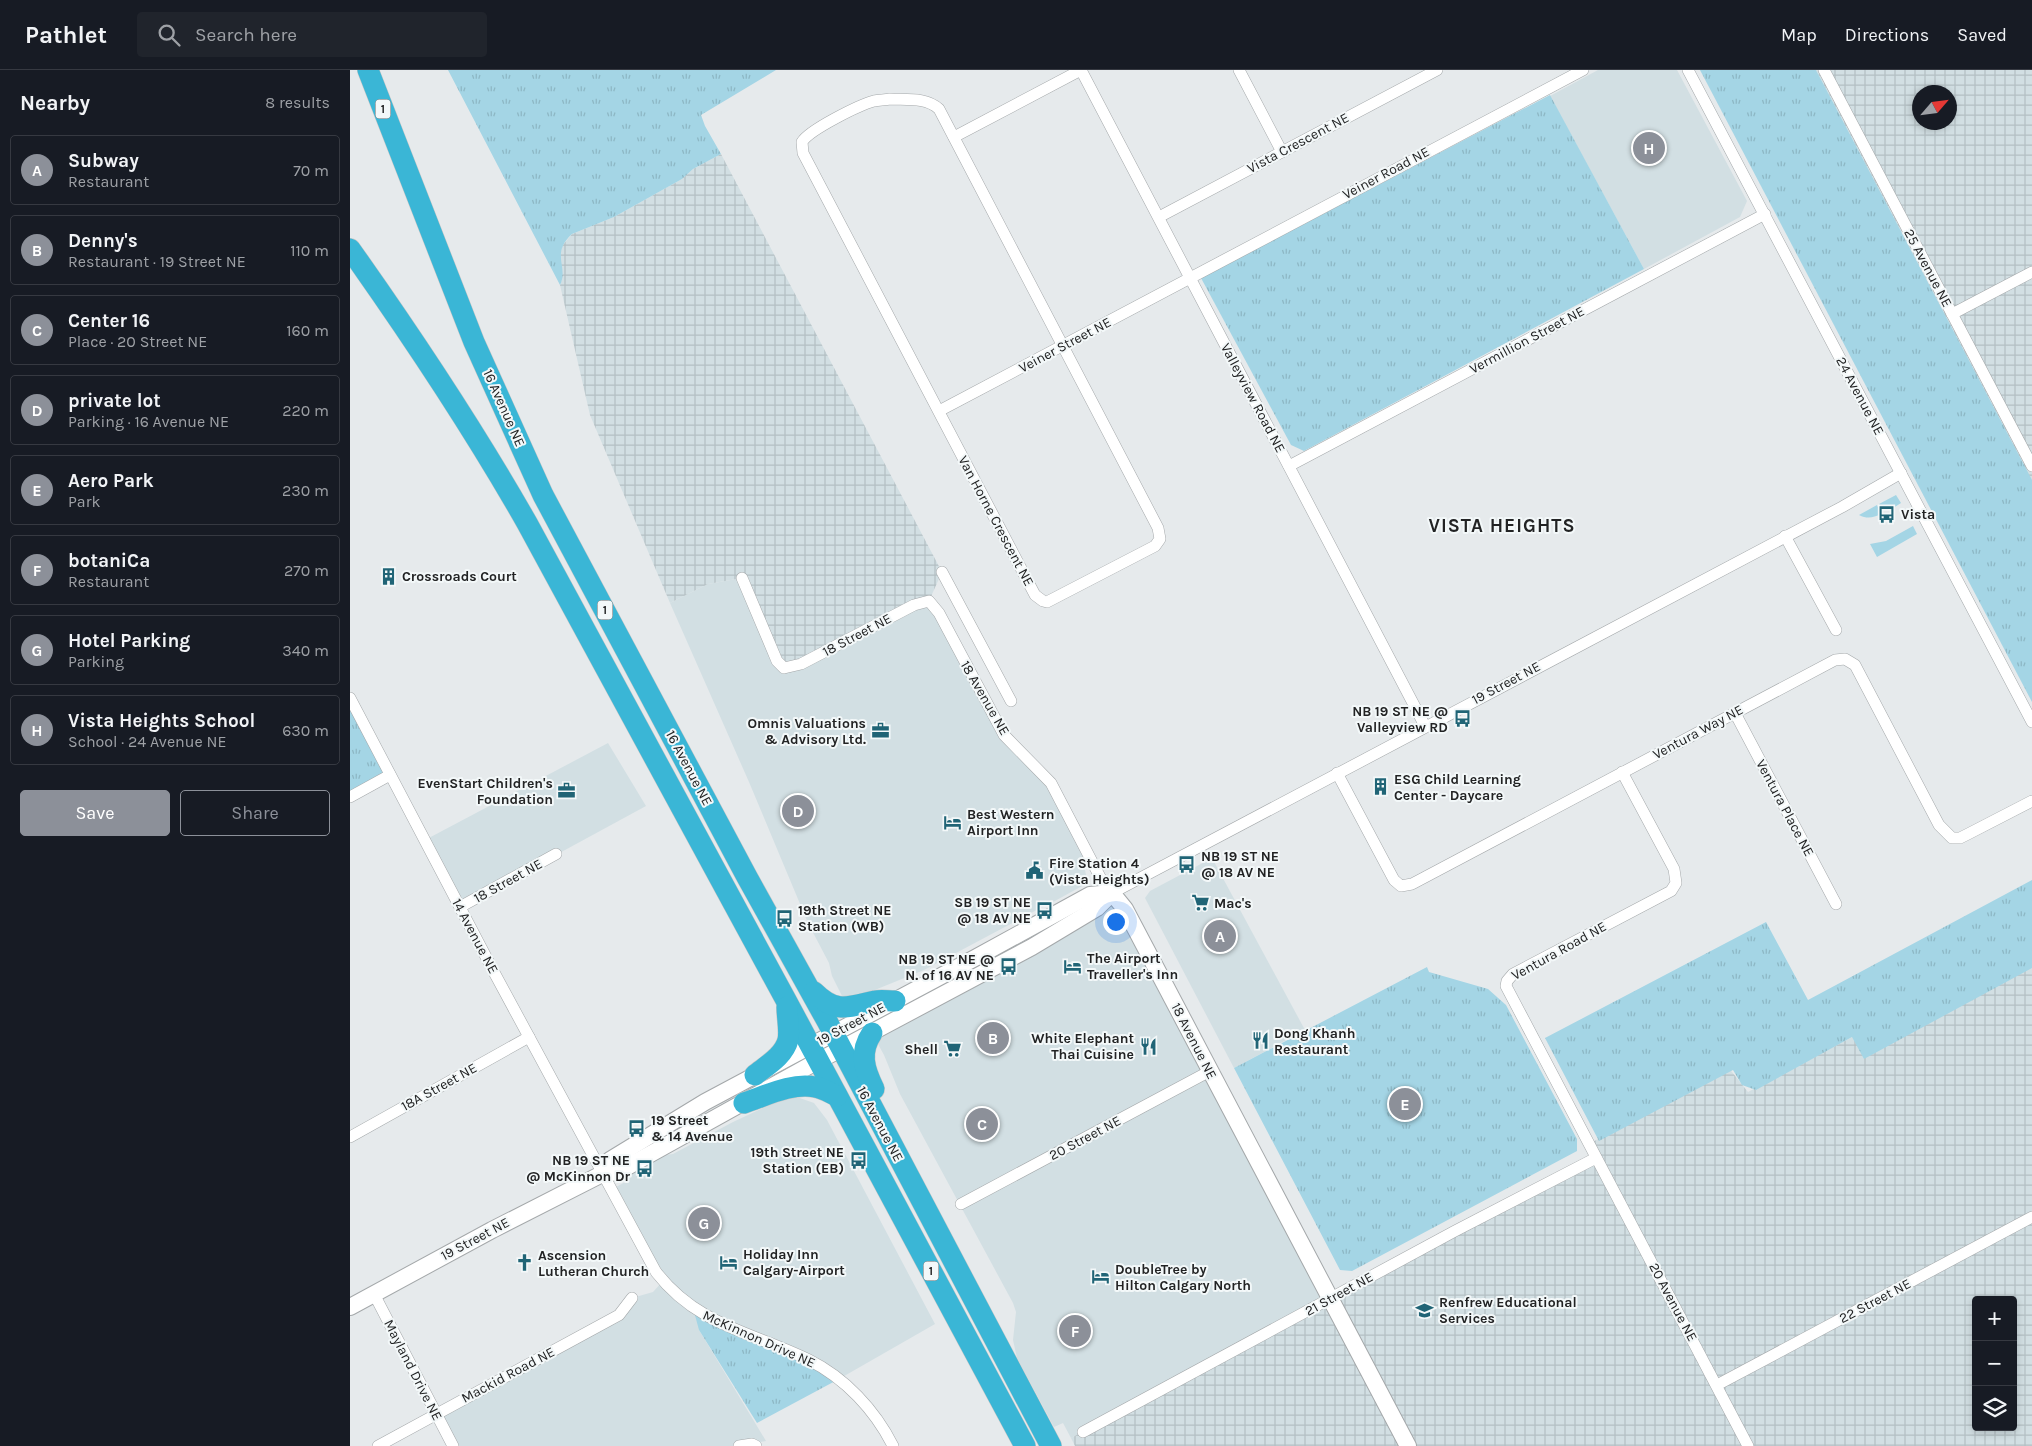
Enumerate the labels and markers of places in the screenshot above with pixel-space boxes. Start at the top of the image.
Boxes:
pin: H [1633,129,1665,167]
bus stop icon: Vista [1877,504,1897,524]
place label: Vista [1901,506,1935,523]
building icon: Crossroads Court [378,566,398,586]
place label: Crossroads Court [402,568,517,585]
place label: NB 19 ST NE @ Valleyview RD [1352,703,1448,736]
bus stop icon: NB 19 ST NE @ Valleyview RD [1452,709,1472,729]
place label: Omnis Valuations & Advisory Ltd. [747,715,866,748]
office icon: Omnis Valuations & Advisory Ltd. [870,721,890,741]
place label: ESG Child Learning Center - Daycare [1394,771,1521,804]
place label: EvenStart Children's Foundation [418,775,553,808]
building icon: ESG Child Learning Center - Daycare [1370,777,1390,797]
office icon: EvenStart Children's Foundation [557,781,577,801]
pin: D [782,792,814,830]
place label: Best Western Airport Inn [967,806,1055,839]
hotel icon: Best Western Airport Inn [943,812,963,832]
place label: NB 19 ST NE @ 18 AV NE [1201,848,1279,881]
bus stop icon: NB 19 ST NE @ 18 AV NE [1177,854,1197,874]
place label: Fire Station 4 (Vista Heights) [1049,855,1150,888]
public building icon: Fire Station 4 (Vista Heights) [1025,861,1045,881]
supermarket icon: Mac's [1190,893,1210,913]
place label: SB 19 ST NE @ 18 AV NE [954,894,1031,927]
place label: Mac's [1214,895,1252,912]
bus stop icon: SB 19 ST NE @ 18 AV NE [1035,900,1055,920]
place label: 19th Street NE Station (WB) [798,902,891,935]
bus stop icon: 19th Street NE Station (WB) [774,908,794,928]
pin: A [1204,917,1236,955]
place label: The Airport Traveller's Inn [1087,950,1178,983]
place label: NB 19 ST NE @ N. of 16 AV NE [898,951,994,984]
hotel icon: The Airport Traveller's Inn [1063,956,1083,976]
bus stop icon: NB 19 ST NE @ N. of 16 AV NE [998,957,1018,977]
pin: B [977,1019,1009,1057]
place label: Dong Khanh Restaurant [1274,1025,1355,1058]
place label: White Elephant Thai Cuisine [1031,1030,1134,1063]
restaurant icon: Dong Khanh Restaurant [1250,1031,1270,1051]
restaurant icon: White Elephant Thai Cuisine [1138,1036,1158,1056]
supermarket icon: Shell [942,1039,962,1059]
place label: Shell [904,1041,938,1058]
pin: E [1389,1085,1421,1123]
pin: C [966,1105,998,1143]
place label: 19 Street & 14 Avenue [651,1112,733,1145]
bus stop icon: 19 Street & 14 Avenue [627,1118,647,1138]
place label: 19th Street NE Station (EB) [751,1144,844,1177]
bus stop icon: 19th Street NE Station (EB) [848,1150,868,1170]
place label: NB 19 ST NE @ McKinnon Dr [526,1152,630,1185]
bus stop icon: NB 19 ST NE @ McKinnon Dr [634,1158,654,1178]
pin: G [688,1204,720,1242]
place label: Holiday Inn Calgary-Airport [743,1246,845,1279]
place label: Ascension Lutheran Church [538,1247,649,1280]
hotel icon: Holiday Inn Calgary-Airport [719,1252,739,1272]
church icon: Ascension Lutheran Church [514,1253,534,1273]
place label: DoubleTree by Hilton Calgary North [1115,1261,1251,1294]
hotel icon: DoubleTree by Hilton Calgary North [1091,1267,1111,1287]
place label: Renfrew Educational Services [1439,1294,1577,1327]
school or university icon: Renfrew Educational Services [1415,1300,1435,1320]
pin: F [1059,1312,1091,1350]

